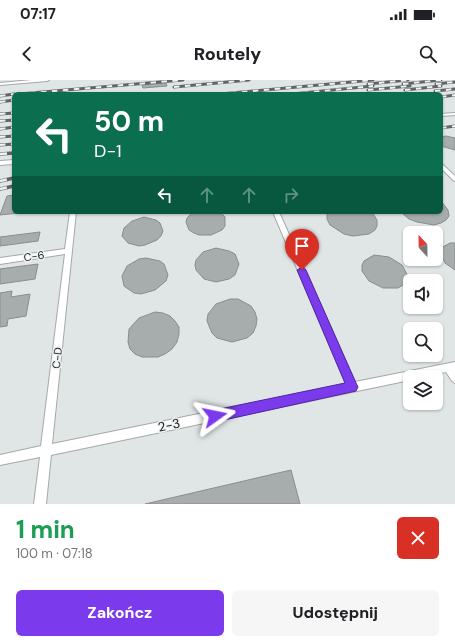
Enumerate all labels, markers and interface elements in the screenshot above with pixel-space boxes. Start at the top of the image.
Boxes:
text: 07:17 [20,4,56,24]
text: Routely [194,42,261,66]
icon: back [16,43,38,65]
icon: search [417,43,439,65]
text: 50 m [94,103,164,140]
icon: left [28,108,80,160]
text: D-1 [94,139,122,163]
icon: left [154,184,176,206]
icon: ahead [196,184,218,206]
icon: ahead [238,184,260,206]
icon: right [280,184,302,206]
north arrow [403,226,443,266]
map controls [403,226,443,410]
pin [285,229,319,270]
icon: arrive [291,235,313,257]
street label: C-6 [23,248,45,264]
button: sound [403,274,443,314]
button: search [403,322,443,362]
street label: C-D [49,346,65,369]
button: layers [403,370,443,410]
position arrow [194,395,236,437]
street label: 2-3 [156,414,182,436]
text: 1 min [16,514,75,545]
button: close [397,517,439,559]
text: 100 m · 07:18 [16,545,93,562]
button: Zakończ [16,590,224,636]
button: Udostępnij [232,590,439,636]

